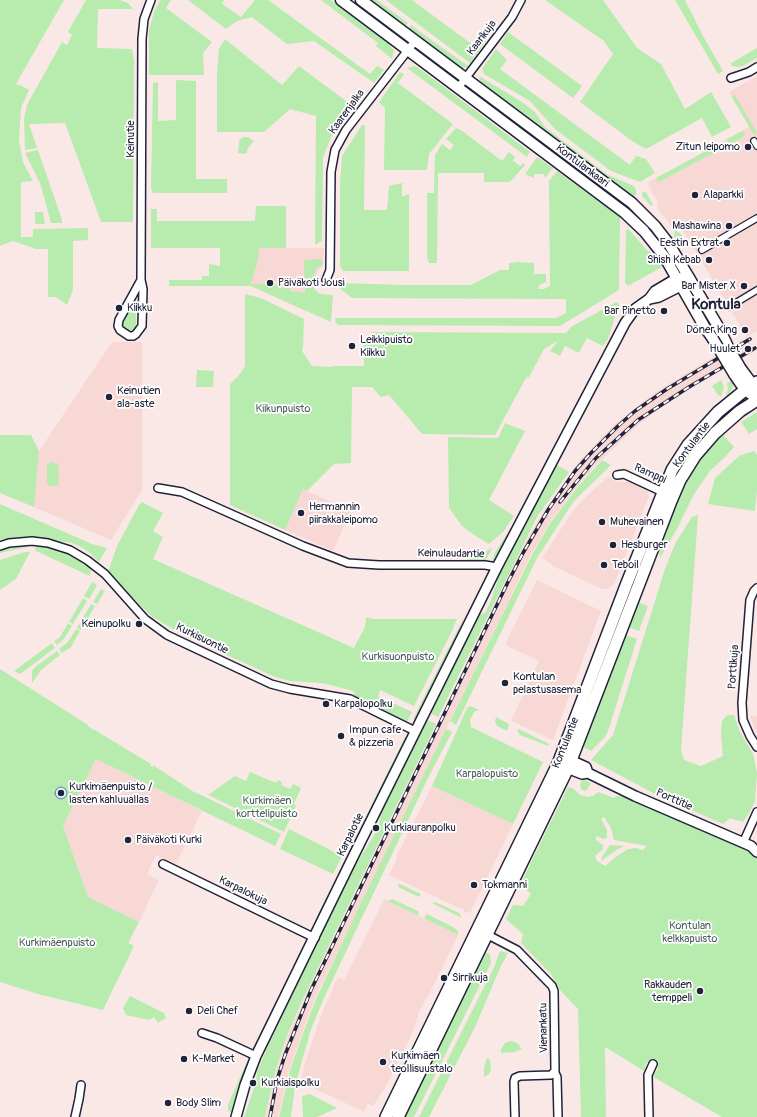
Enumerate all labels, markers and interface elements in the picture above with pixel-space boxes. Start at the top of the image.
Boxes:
street label: Kaarikuja [465,18,499,58]
street label: Kaarenjalka [326,87,368,137]
street label: Keinutie [124,120,138,158]
place label: Zitun leipomo [676,140,740,154]
street label: Kontulankaari [553,142,611,190]
marker: Zitun leipomo [743,142,753,152]
place label: Alaparkki [703,188,743,202]
marker: Alaparkki [690,190,700,200]
place label: Mashawina [672,219,721,233]
marker: Mashawina [724,221,734,231]
place label: Eestin Extrat [660,236,719,250]
marker: Eestin Extrat [722,238,732,248]
place label: Shish Kebab [647,253,701,267]
marker: Shish Kebab [704,255,714,265]
place label: Päiväkoti Jousi [278,276,345,290]
marker: Päiväkoti Jousi [265,278,275,288]
place label: Bar Mister X [681,279,736,293]
marker: Bar Mister X [739,281,749,291]
district label: Kontula [691,296,741,314]
place label: Kiikku [127,301,152,315]
marker: Kiikku [114,303,124,313]
place label: Bar Pinetto [604,304,656,318]
marker: Bar Pinetto [659,306,669,316]
place label: Döner King [686,323,737,337]
marker: Döner King [740,325,750,335]
place label: Leikkipuisto Kiikku [360,333,413,359]
marker: Leikkipuisto Kiikku [347,341,357,351]
place label: Huulet [709,342,740,356]
marker: Huulet [743,344,753,354]
place label: Keinutien ala-aste [117,384,160,410]
marker: Keinutien ala-aste [104,392,114,402]
park label: Kiikunpuisto [256,402,310,416]
street label: Kontulantie [671,420,713,470]
street label: Ramppi [632,461,668,487]
place label: Hermannin piirakkaleipomo [309,500,378,526]
marker: Hermannin piirakkaleipomo [296,508,306,518]
place label: Muhevainen [610,515,664,529]
marker: Muhevainen [597,517,607,527]
place label: Hesburger [621,538,668,552]
marker: Hesburger [608,540,618,550]
street label: Keinulaudantie [417,547,485,561]
place label: Teboil [612,558,639,572]
marker: Teboil [599,560,609,570]
place label: Keinupolku [82,617,131,631]
marker: Keinupolku [134,619,144,629]
street label: Kurkisuontie [174,621,230,657]
street label: Porttikuja [726,644,742,690]
park label: Kurkisuonpuisto [362,650,434,664]
place label: Kontulan pelastusasema [513,670,581,696]
marker: Kontulan pelastusasema [500,678,510,688]
place label: Karpalopolku [334,697,392,711]
marker: Karpalopolku [321,699,331,709]
street label: Kontulantie [550,716,582,770]
place label: Impun cafe & pizzeria [349,723,401,749]
marker: Impun cafe & pizzeria [336,731,346,741]
park label: Karpalopuisto [456,767,518,781]
place label: Kurkimäenpuisto / lasten kahluuallas [69,780,152,806]
street label: Porttitie [654,786,694,814]
marker: Kurkimäenpuisto / lasten kahluuallas [56,788,66,798]
park label: Kurkimäen korttelipuisto [236,794,298,820]
street label: Karpalotie [335,811,367,859]
place label: Kurkiauranpolku [384,821,456,835]
marker: Kurkiauranpolku [371,823,381,833]
place label: Päiväkoti Kurki [136,833,202,847]
marker: Päiväkoti Kurki [123,835,133,845]
street label: Karpalokuja [217,874,269,908]
place label: Tokmanni [482,878,527,892]
marker: Tokmanni [469,880,479,890]
park label: Kontulan kelkkapuisto [663,919,717,945]
park label: Kurkimäenpuisto [19,936,95,950]
place label: Sirrikuja [452,971,488,985]
marker: Sirrikuja [439,973,449,983]
place label: Rakkauden temppeli [644,978,692,1004]
marker: Rakkauden temppeli [695,986,705,996]
street label: Vienankatu [537,1003,551,1053]
place label: Deli Chef [197,1004,238,1018]
marker: Deli Chef [184,1006,194,1016]
place label: Kurkimäen teollisuustalo [391,1049,453,1075]
place label: K-Market [192,1052,235,1066]
marker: K-Market [179,1054,189,1064]
marker: Kurkimäen teollisuustalo [378,1057,388,1067]
place label: Kurkiaispolku [261,1076,319,1090]
marker: Kurkiaispolku [248,1078,258,1088]
place label: Body Slim [176,1096,221,1110]
marker: Body Slim [163,1098,173,1108]

